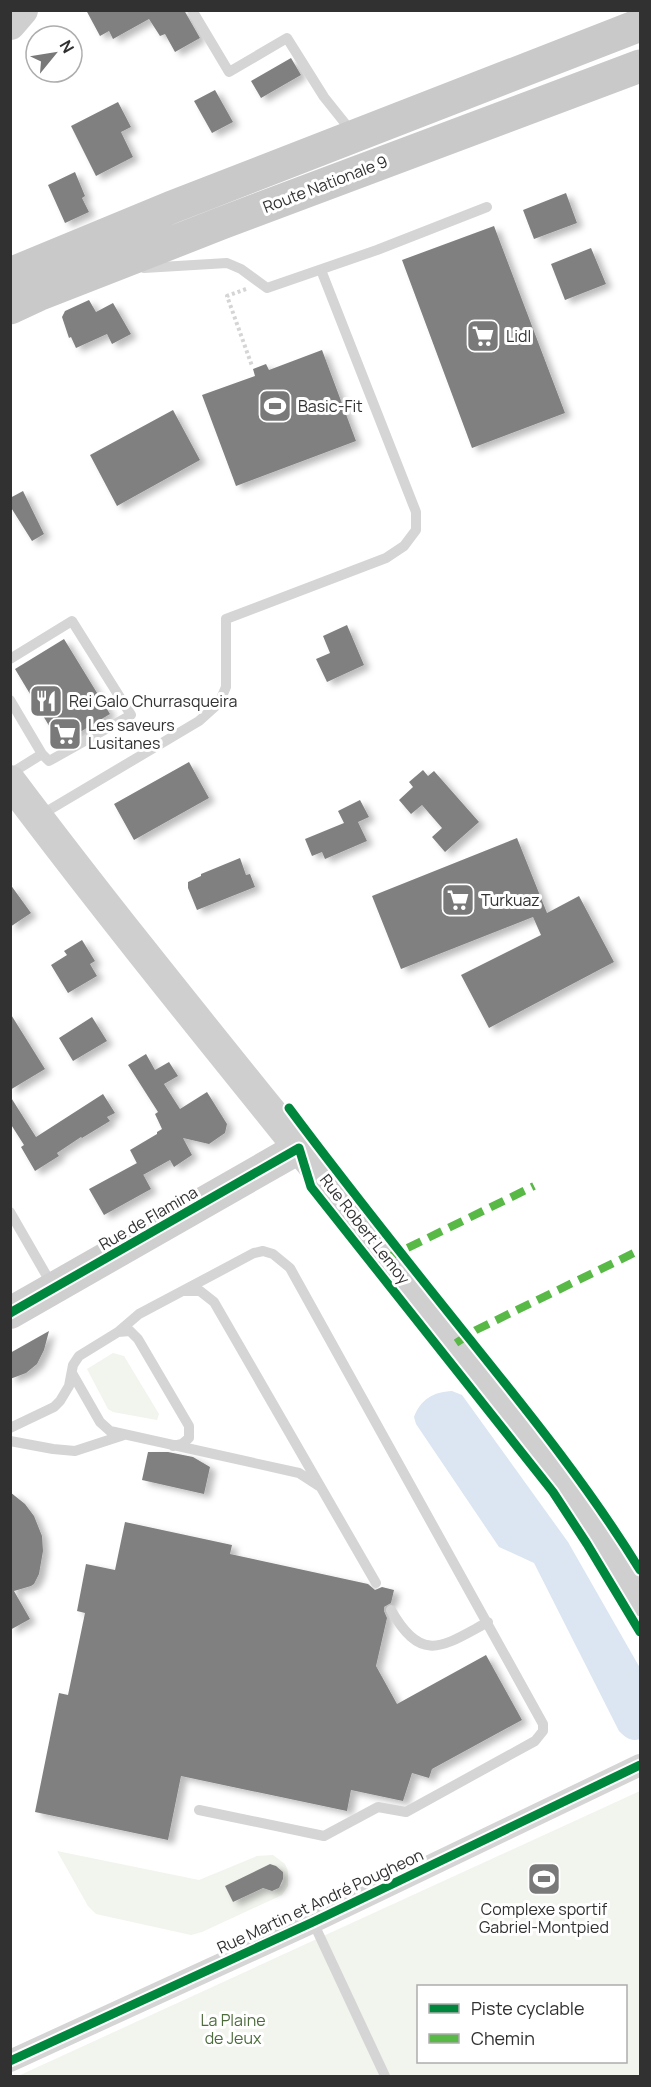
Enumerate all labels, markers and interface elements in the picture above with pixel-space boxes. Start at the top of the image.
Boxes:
north arrow [24,24,84,84]
text: N [55,36,79,57]
street label: Route Nationale 9 [260,150,390,218]
supermarket icon: Lidl [465,318,501,354]
place label: Lidl [506,325,531,347]
sports icon: Basic-Fit [257,388,293,424]
place label: Basic-Fit [298,395,363,417]
restaurant icon: Rei Galo Churrasqueira [28,683,64,719]
place label: Rei Galo Churrasqueira [69,690,237,712]
place label: Les saveurs Lusitanes [88,714,175,754]
supermarket icon: Les saveurs Lusitanes [47,716,83,752]
supermarket icon: Turkuaz [440,882,476,918]
place label: Turkuaz [481,889,540,911]
street label: Rue Robert Lemoy [315,1169,415,1289]
street label: Rue de Flamina [95,1181,201,1255]
street label: Rue Martin et André Pougheon [213,1843,427,1959]
sports icon: Complexe sportif Gabriel-Montpied [526,1861,562,1897]
place label: Complexe sportif Gabriel-Montpied [479,1898,609,1938]
legend [417,1985,627,2063]
text: Piste cyclable [471,1996,585,2020]
park label: La Plaine de Jeux [200,2009,266,2049]
text: Chemin [471,2026,535,2050]

